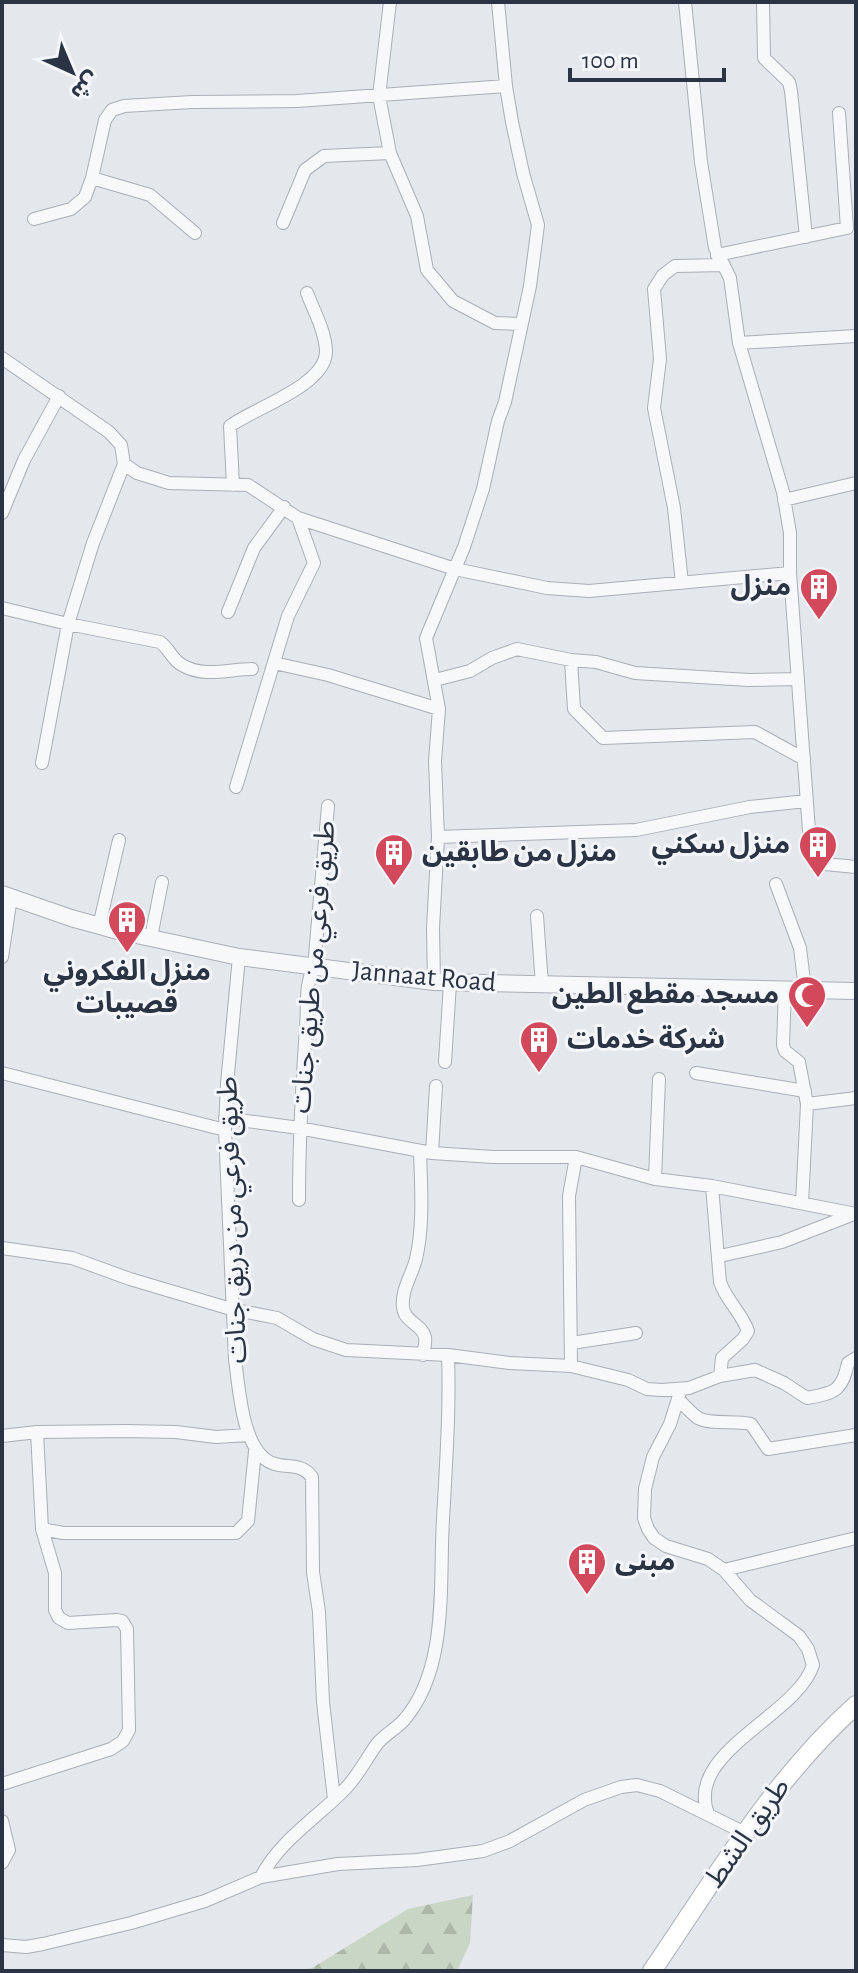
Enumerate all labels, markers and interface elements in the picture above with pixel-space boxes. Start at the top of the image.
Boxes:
north arrow [32,32,112,112]
scale bar [570,32,724,82]
text: 100 m [582,49,639,73]
text: ش [66,67,104,104]
building icon: منزل [798,566,840,621]
place label: منزل [731,573,791,602]
street label: طريق فرعي من طريق جنات [287,820,346,1115]
building icon: منزل سكني [797,824,839,879]
place label: منزل سكني [651,831,790,865]
building icon: منزل من طابقين [373,832,415,887]
place label: منزل من طابقين [422,839,617,868]
building icon: منزل الفكروني قصيبات [106,899,148,954]
street label: Jannaat Road [351,957,497,997]
place label: منزل الفكروني قصيبات [43,958,211,1019]
mosque icon: مسجد مقطع الطين [786,974,828,1029]
place label: مسجد مقطع الطين [552,981,779,1014]
building icon: شركة خدمات [518,1019,560,1074]
place label: شركة خدمات [567,1025,725,1055]
street label: طريق فرعي من دريق جنات [214,1076,257,1364]
building icon: مبنى [566,1541,608,1596]
place label: مبنى [615,1548,675,1577]
street label: طريق الشط [700,1773,797,1894]

